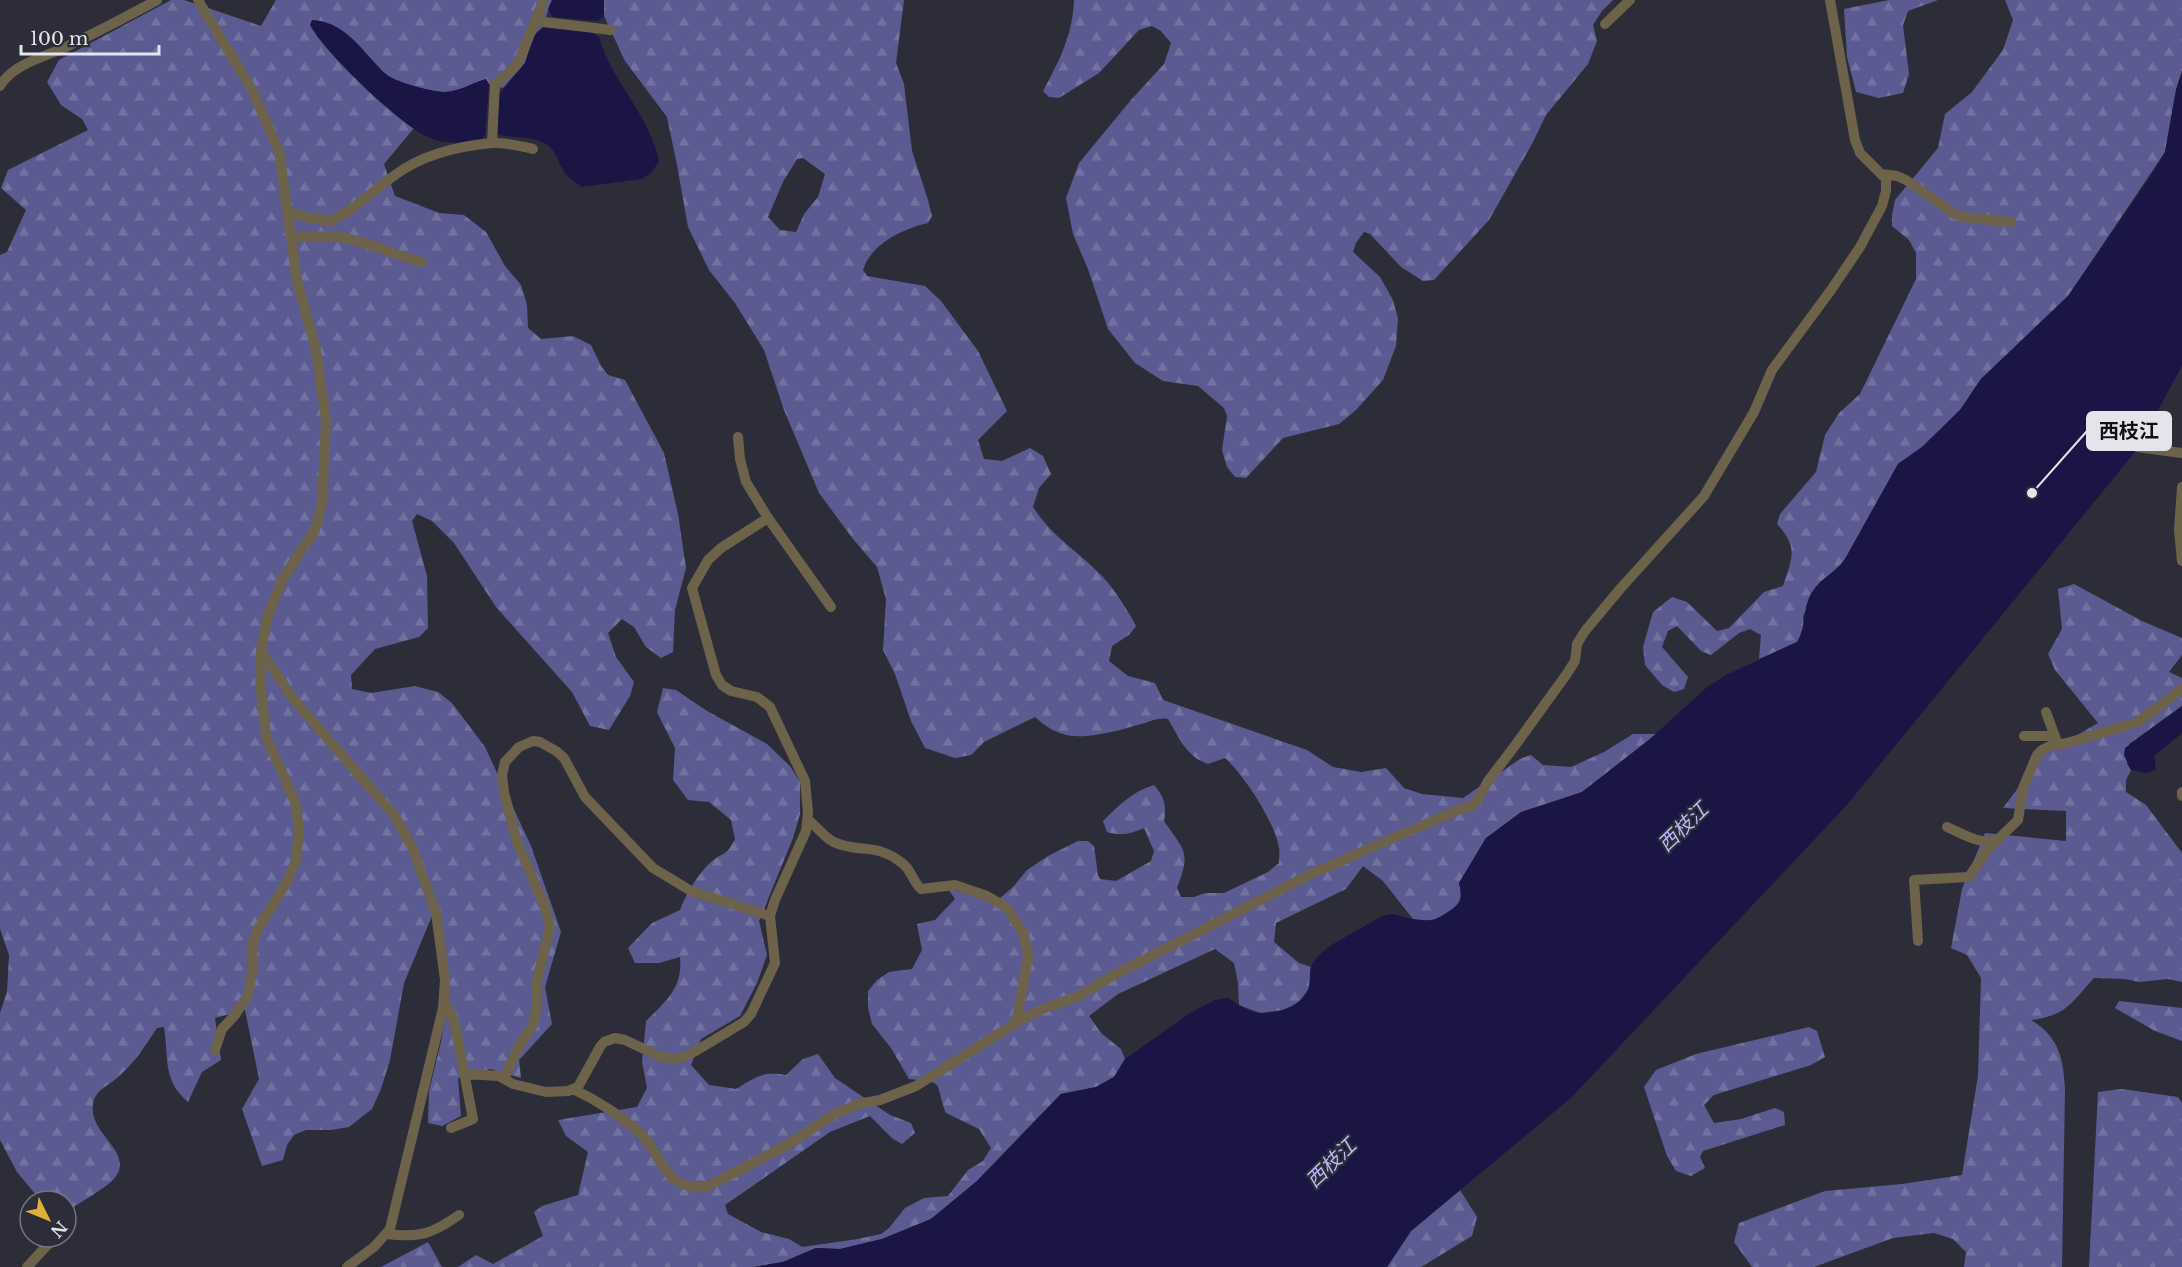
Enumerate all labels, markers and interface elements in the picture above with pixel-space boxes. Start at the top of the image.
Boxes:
scale bar [21,18,159,56]
text: 100 m [30,28,88,50]
callout: 西枝江 [2087,412,2171,450]
text: 西枝江 [2099,419,2159,443]
water label: 西枝江 [1653,796,1714,856]
water label: 西枝江 [1301,1132,1362,1192]
north arrow [18,1189,78,1249]
text: N [47,1217,71,1242]

